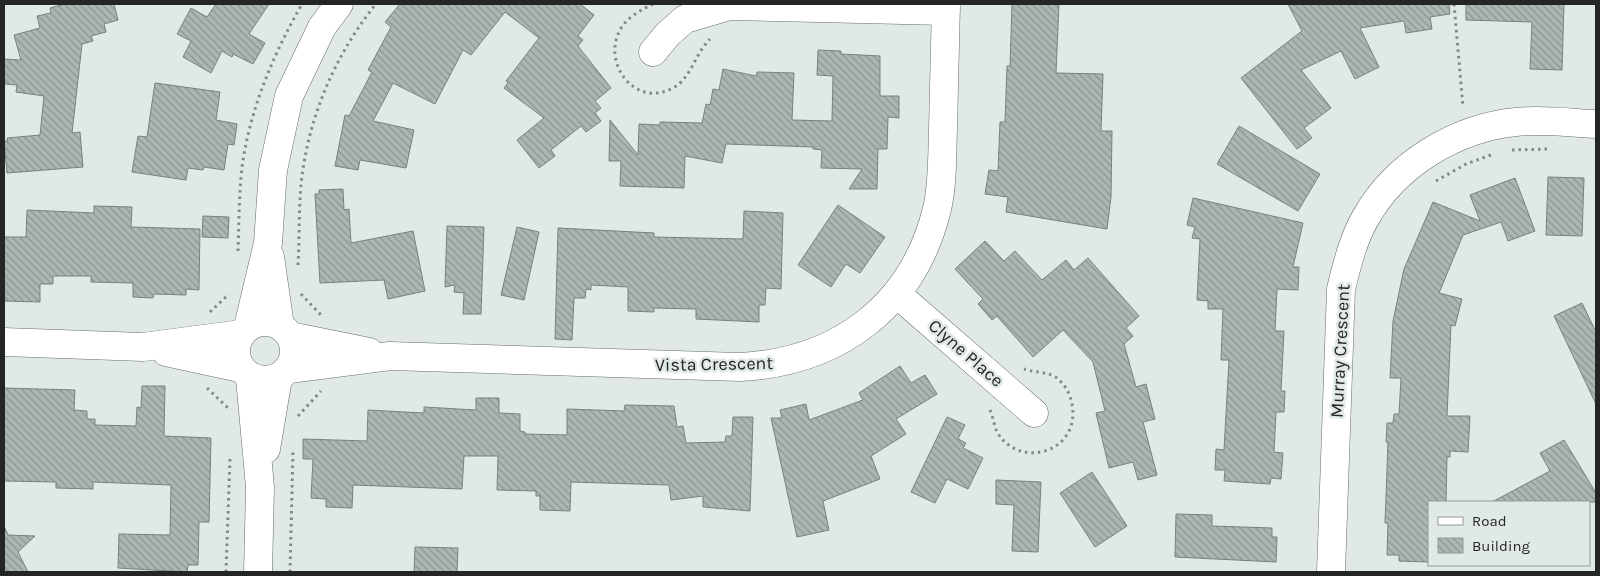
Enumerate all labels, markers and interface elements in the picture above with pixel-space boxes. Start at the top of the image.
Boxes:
street label: Murray Crescent [1326,283,1355,419]
street label: Clyne Place [924,314,1008,392]
street label: Vista Crescent [655,352,774,376]
legend [1428,501,1590,566]
text: Road [1472,512,1507,530]
text: Building [1472,537,1530,555]

